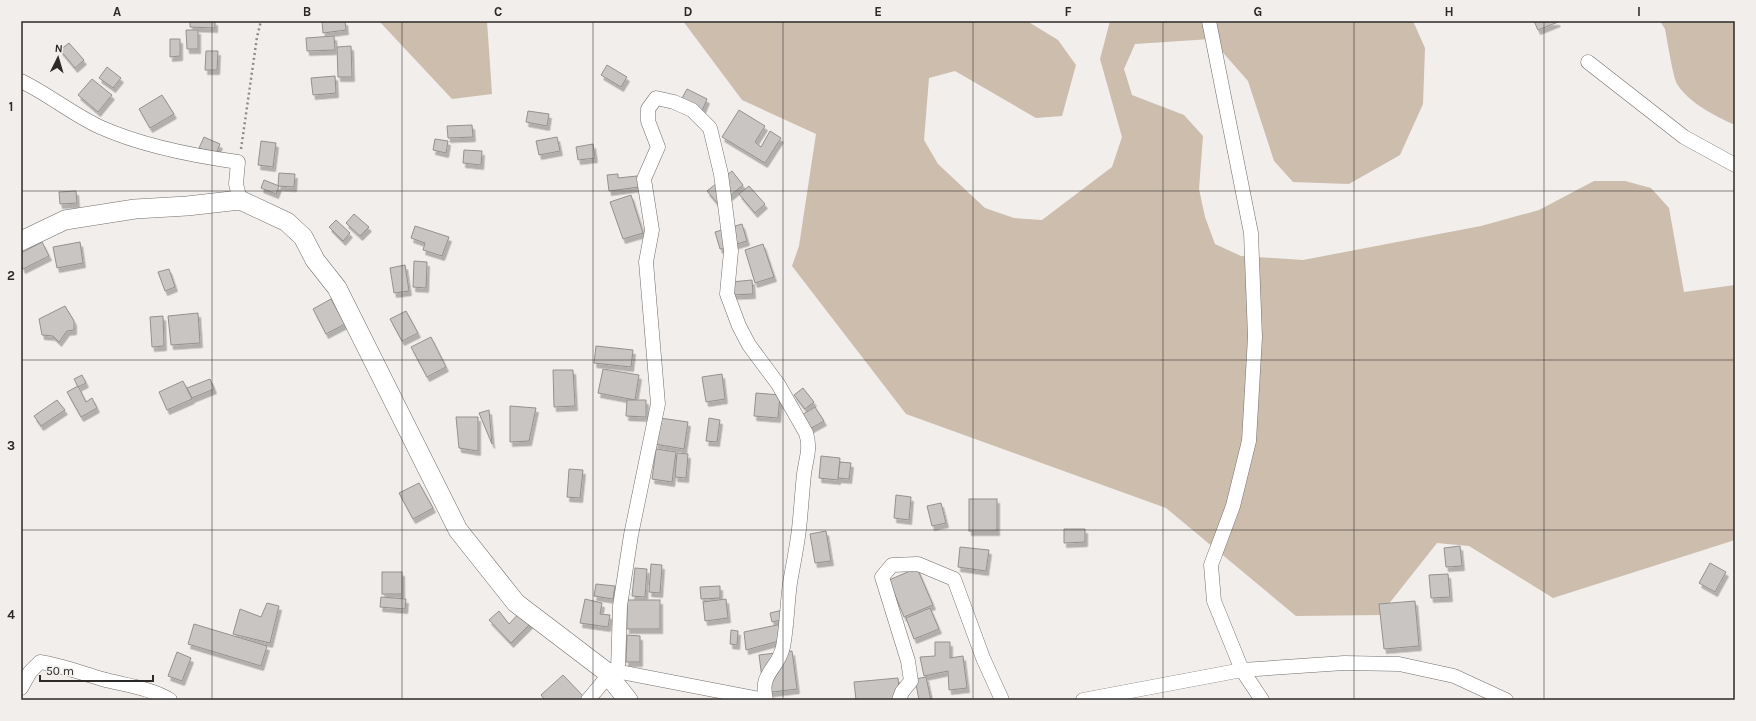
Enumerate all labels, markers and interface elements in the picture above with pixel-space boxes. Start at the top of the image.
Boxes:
text: A [113,4,121,19]
text: B [303,4,311,19]
text: C [494,4,502,19]
text: D [684,4,693,19]
text: E [874,4,882,19]
text: F [1064,4,1072,19]
text: G [1254,4,1262,19]
text: H [1444,4,1454,19]
text: I [1637,4,1641,19]
north arrow [38,38,78,78]
text: N [54,42,63,55]
text: 1 [9,99,13,114]
text: 2 [7,268,15,283]
text: 3 [7,438,15,453]
text: 4 [7,607,15,622]
scale bar [40,657,153,683]
text: 50 m [46,664,74,678]

